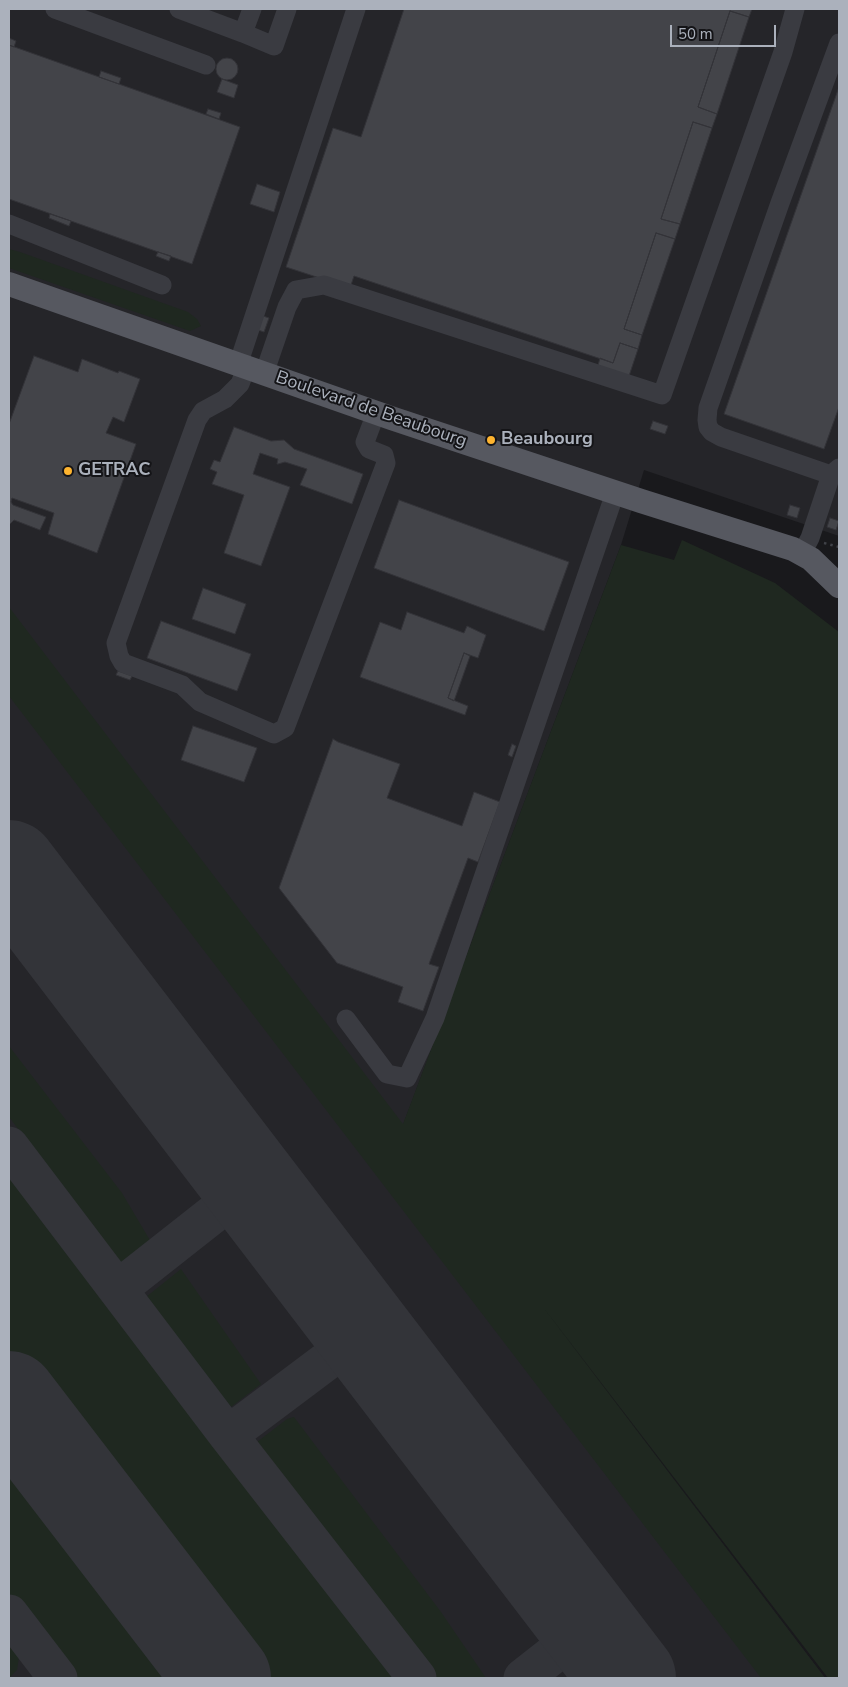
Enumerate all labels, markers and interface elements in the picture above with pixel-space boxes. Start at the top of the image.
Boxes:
scale bar [673,15,779,47]
text: 50 m [678,24,713,44]
street label: Boulevard de Beaubourg [273,367,469,453]
place label: Beaubourg [501,429,593,451]
marker: Beaubourg [485,434,497,446]
place label: GETRAC [78,460,151,482]
marker: GETRAC [62,465,74,477]

